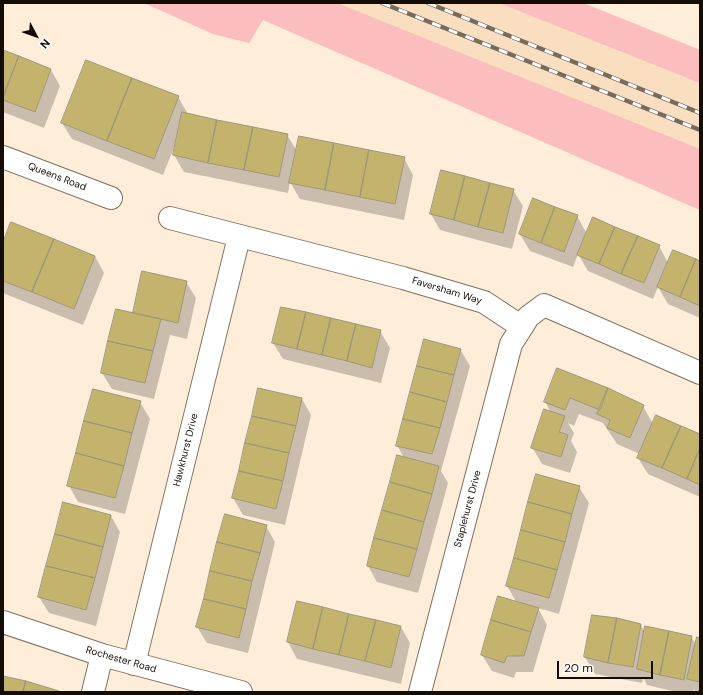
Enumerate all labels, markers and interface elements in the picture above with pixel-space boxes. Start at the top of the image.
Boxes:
north arrow [16,16,56,56]
text: N [37,36,53,51]
street label: Queens Road [26,160,88,194]
street label: Faversham Way [411,275,483,307]
street label: Hawkhurst Drive [171,412,201,488]
street label: Staplehurst Drive [452,469,484,549]
street label: Rochester Road [84,644,158,676]
scale bar [559,653,655,679]
text: 20 m [564,660,593,676]

